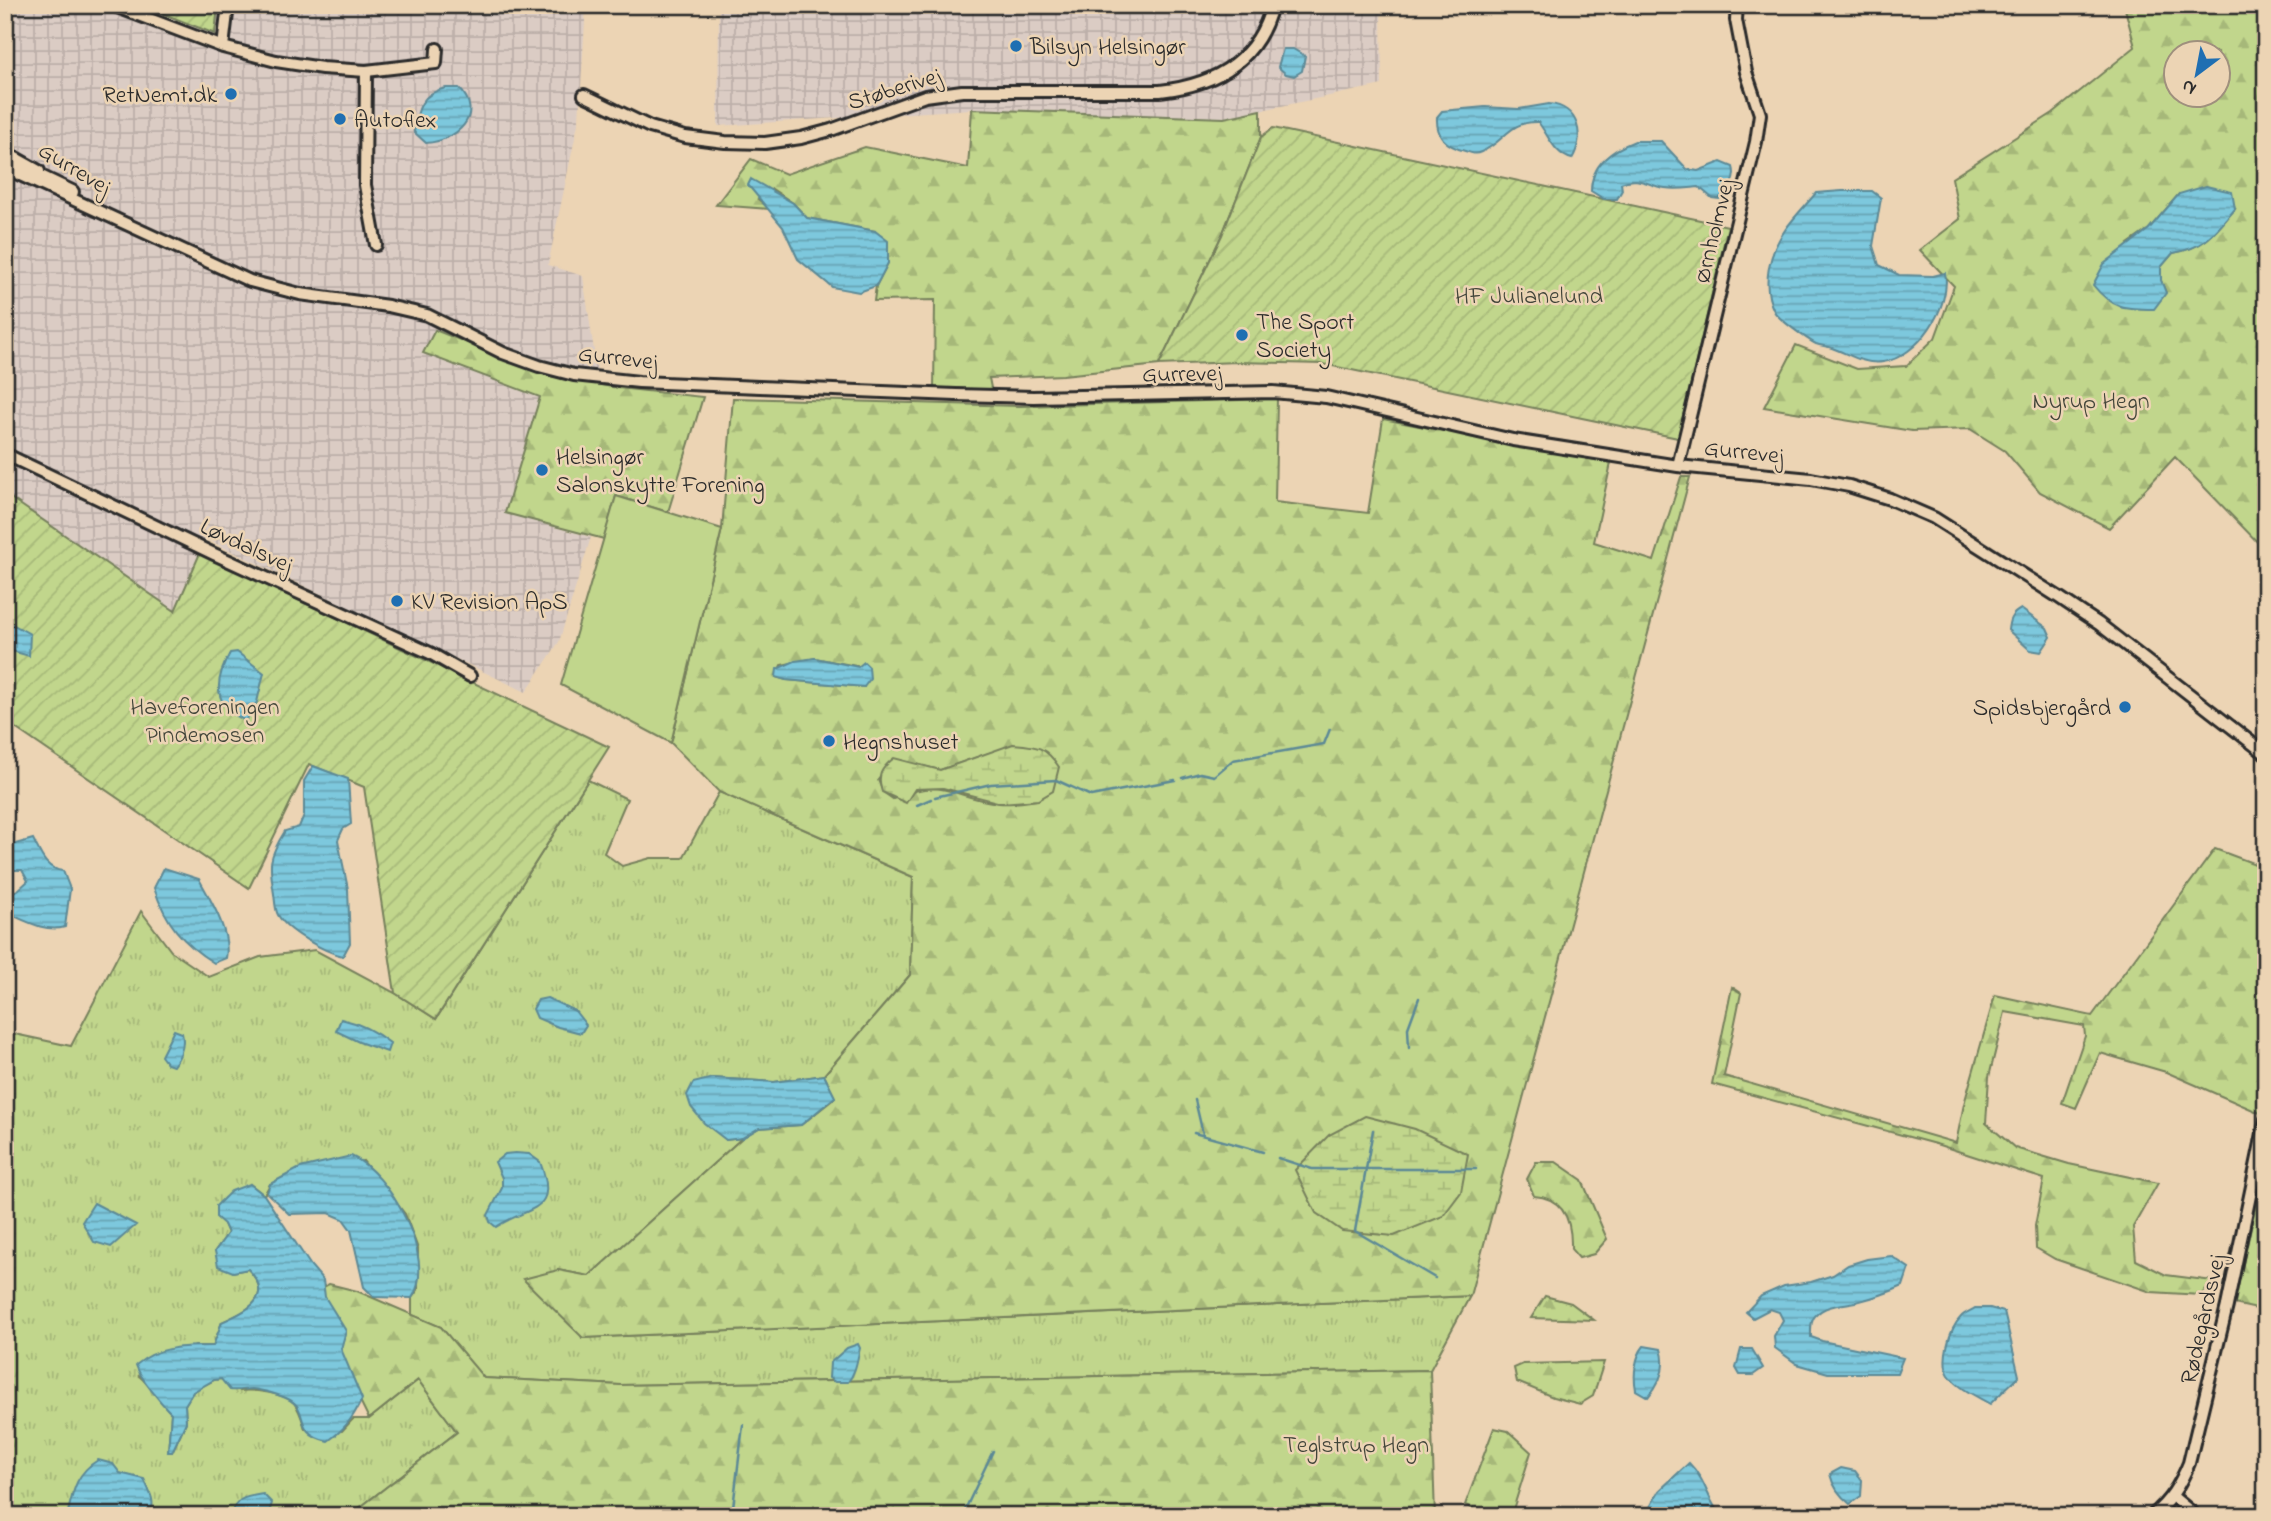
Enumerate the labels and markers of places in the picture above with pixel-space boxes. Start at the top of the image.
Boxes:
place label: Bilsyn Helsingør [1029,31,1186,67]
marker: Bilsyn Helsingør [1008,38,1024,54]
place label: RetNemt.dk [102,79,217,114]
marker: RetNemt.dk [223,86,239,102]
place label: Autoflex [354,104,437,139]
marker: Autoflex [332,111,348,127]
place label: The Sport Society [1256,306,1354,370]
marker: The Sport Society [1234,327,1250,343]
place label: Helsingør Salonskytte Forening [556,441,765,505]
marker: Helsingør Salonskytte Forening [534,462,550,478]
place label: KV Revision ApS [411,586,568,621]
marker: KV Revision ApS [389,593,405,609]
place label: Spidsbjergård [1973,692,2111,727]
marker: Spidsbjergård [2117,699,2133,715]
place label: Hegnshuset [843,726,959,761]
marker: Hegnshuset [821,733,837,749]

